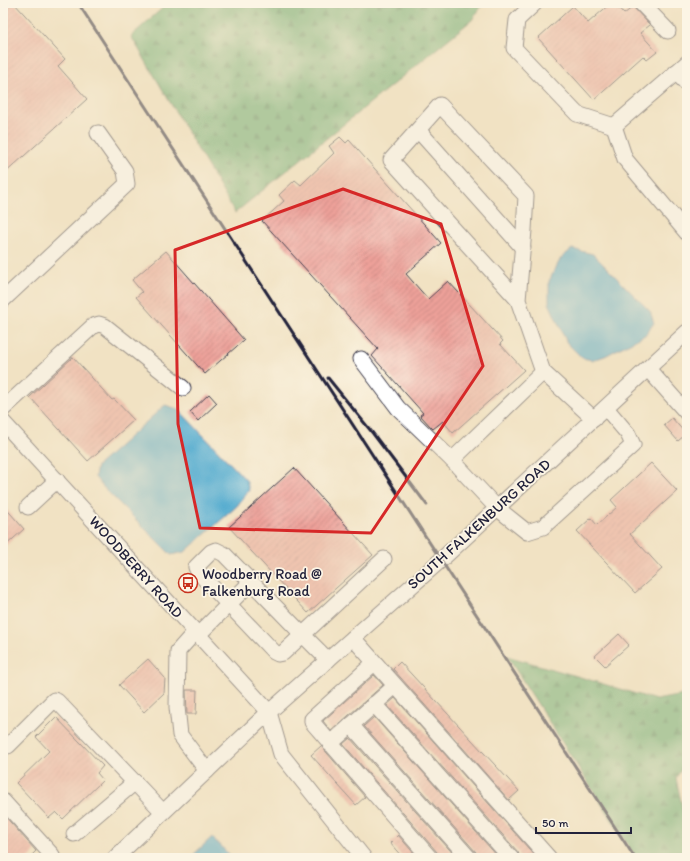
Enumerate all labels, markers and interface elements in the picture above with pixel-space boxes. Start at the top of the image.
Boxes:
street label: SOUTH FALKENBURG ROAD [404,455,554,593]
street label: WOODBERRY ROAD [85,512,187,622]
place label: Woodberry Road @ Falkenburg Road [202,565,322,600]
bus stop icon: Woodberry Road @ Falkenburg Road [177,572,199,594]
scale bar [536,809,631,835]
text: 50 m [542,816,568,830]

